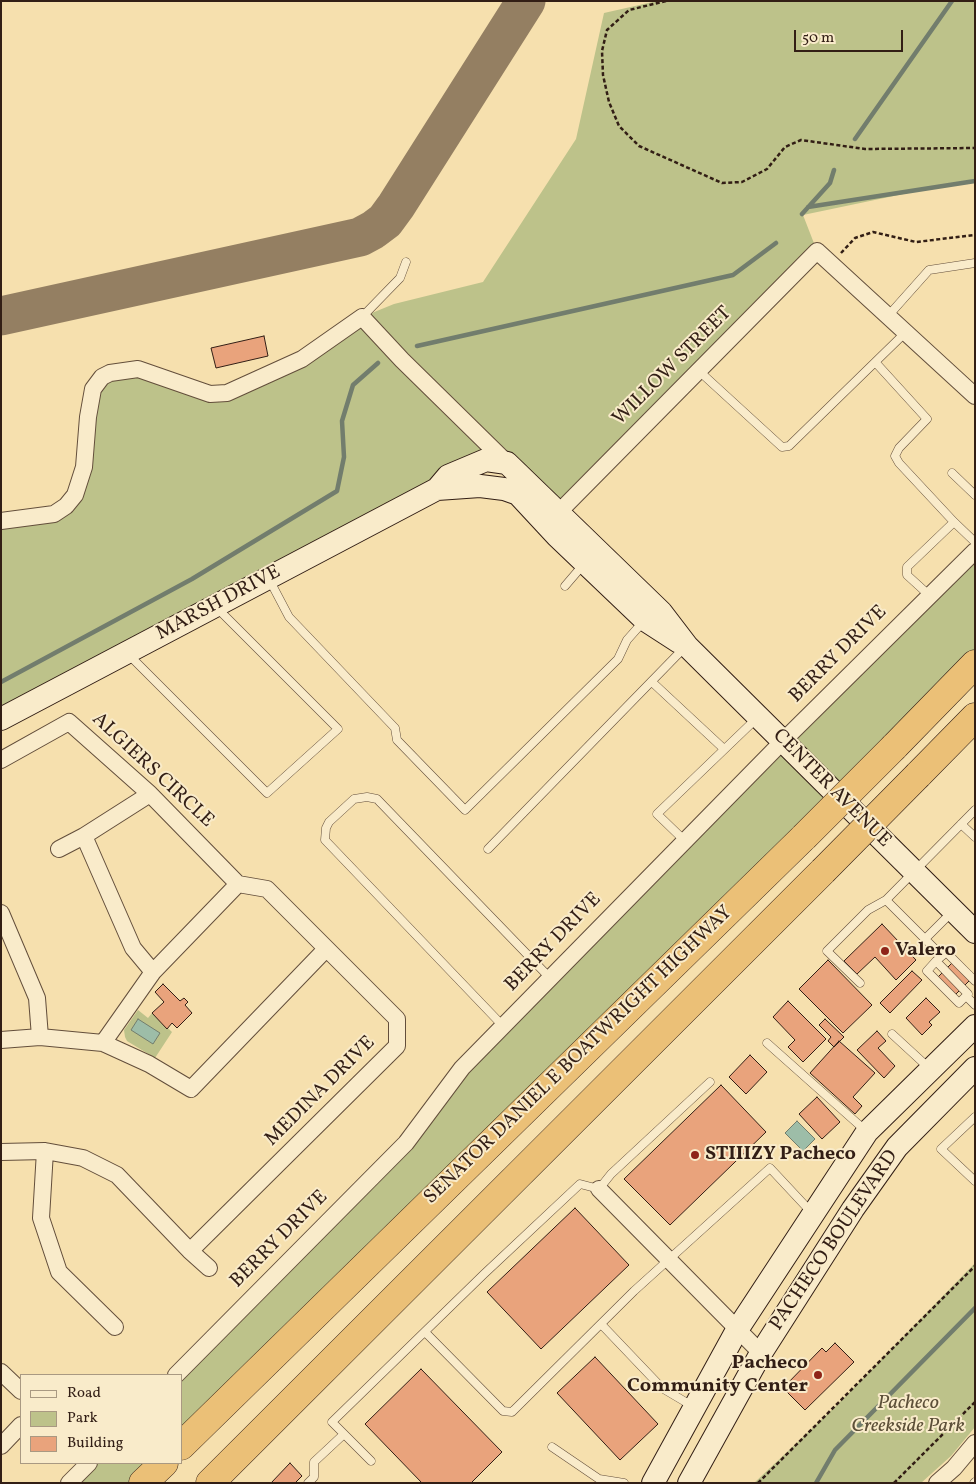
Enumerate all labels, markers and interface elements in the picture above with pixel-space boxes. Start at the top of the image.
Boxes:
scale bar [796,20,905,52]
text: 50 m [802,28,834,49]
street label: WILLOW STREET [609,303,737,431]
street label: MARSH DRIVE [153,561,285,647]
street label: BERRY DRIVE [785,601,893,709]
street label: ALGIERS CIRCLE [86,708,218,834]
street label: CENTER AVENUE [767,725,895,853]
street label: BERRY DRIVE [501,888,607,998]
street label: SENATOR DANIEL E BOATWRIGHT HIGHWAY [420,902,738,1210]
place label: Valero [895,939,956,963]
marker: Valero [879,945,891,957]
street label: MEDINA DRIVE [261,1032,381,1152]
place label: STIIIZY Pacheco [705,1143,856,1167]
street label: PACHECO BOULEVARD [766,1146,904,1336]
marker: STIIIZY Pacheco [689,1149,701,1161]
street label: BERRY DRIVE [226,1186,334,1294]
place label: Pacheco Community Center [627,1352,808,1399]
marker: Pacheco Community Center [812,1369,824,1381]
legend [20,1374,182,1464]
text: Road [67,1383,101,1404]
park label: Pacheco Creekside Park [851,1392,965,1439]
text: Park [67,1408,98,1429]
text: Building [67,1433,123,1454]

